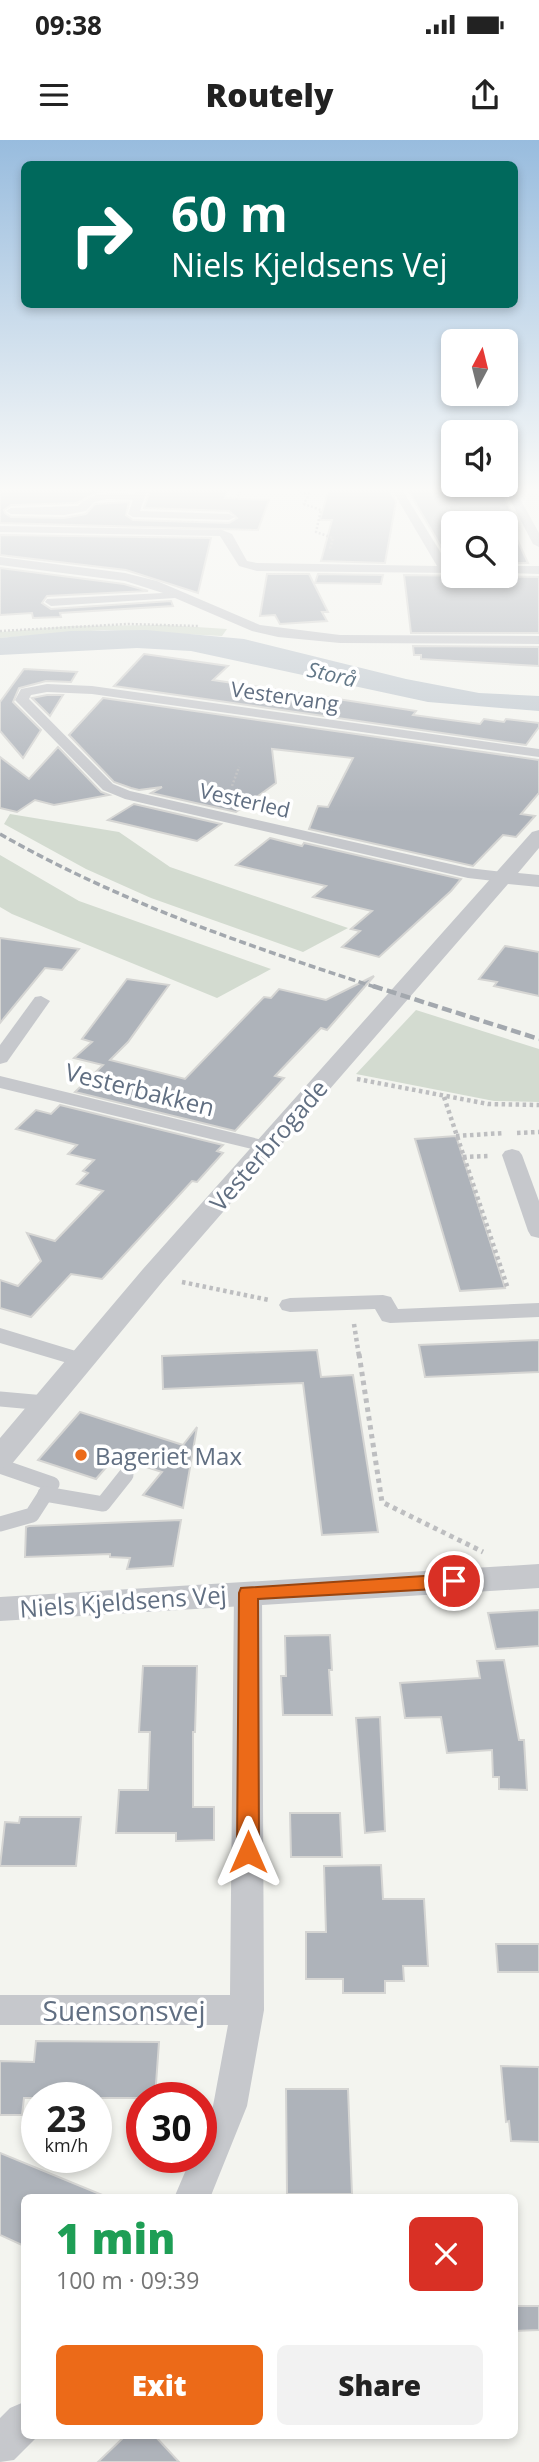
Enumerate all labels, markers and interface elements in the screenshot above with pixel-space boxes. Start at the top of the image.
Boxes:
text: 09:38 [35,7,102,43]
text: Routely [206,73,333,116]
icon: menu [35,76,73,114]
icon: share [466,76,504,114]
text: 60 m [171,180,288,246]
icon: right [56,189,147,280]
text: Niels Kjeldsens Vej [171,243,448,286]
north arrow [441,329,518,406]
map controls [441,329,518,588]
button: sound [441,420,518,497]
button: search [441,511,518,588]
water label: Storå [305,655,359,693]
street label: Vestervang [229,675,341,717]
street label: Vesterled [197,776,293,824]
street label: Vesterbakken [62,1055,218,1123]
street label: Vesterbrogade [202,1072,334,1218]
place label: Bageriet Max [95,1439,242,1472]
marker: Bageriet Max [73,1447,89,1463]
pin [424,1551,484,1611]
icon: arrive [435,1562,473,1600]
street label: Niels Kjeldsens Vej [18,1577,228,1625]
position arrow [211,1815,285,1889]
street label: Suensonsvej [43,1991,205,2029]
speed limit sign: 30 [126,2082,217,2173]
text: 23 [46,2095,87,2142]
text: km/h [45,2133,88,2157]
text: 1 min [56,2209,175,2266]
button: close [409,2217,483,2291]
text: 100 m · 09:39 [56,2264,199,2296]
button: Exit [56,2345,263,2425]
button: Share [277,2345,483,2425]

